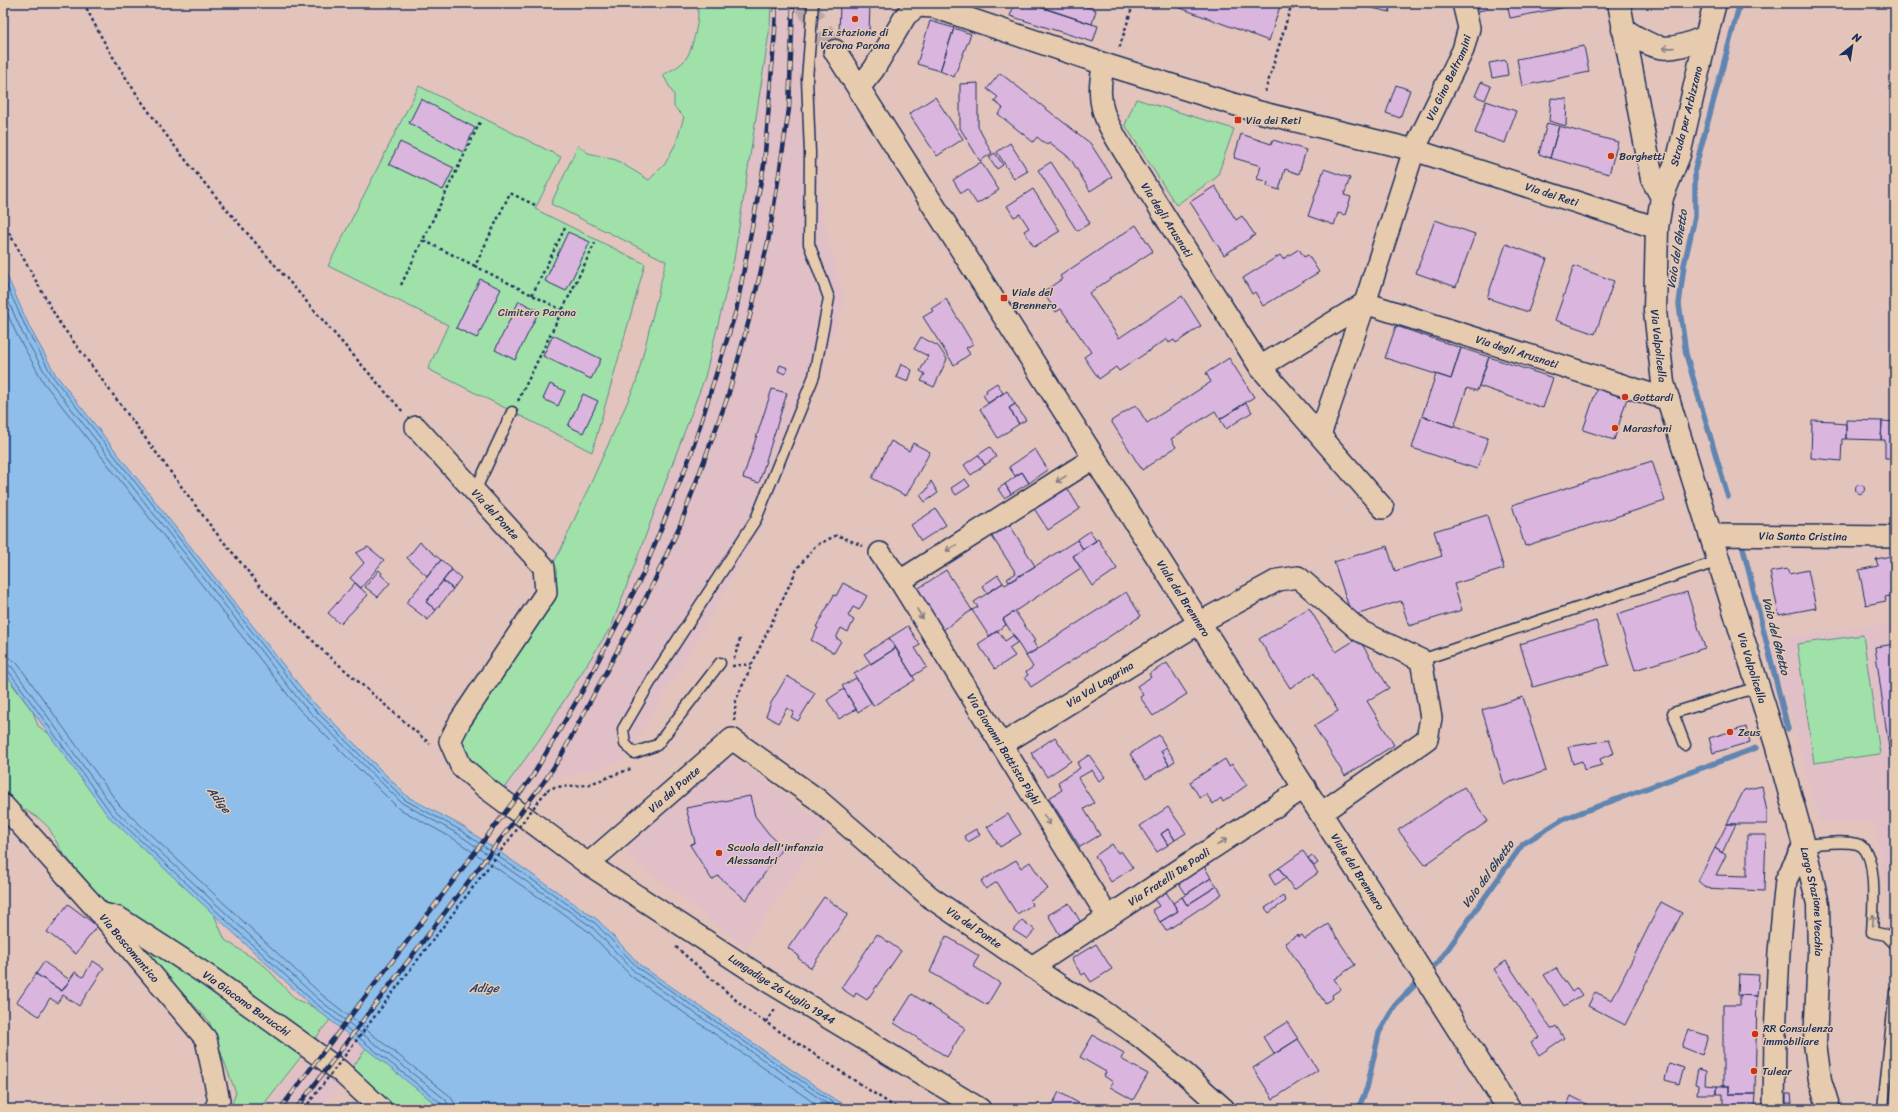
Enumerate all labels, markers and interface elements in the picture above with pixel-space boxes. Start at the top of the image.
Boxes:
marker: Ex stazione di Verona Parona [850,14,860,24]
place label: Ex stazione di Verona Parona [820,23,890,55]
north arrow [1832,26,1872,66]
text: N [1848,27,1865,48]
street label: Via Gino Beltramini [1421,32,1477,124]
one-way arrow [1662,44,1675,51]
street label: Strada per Arbizzano [1665,64,1708,168]
place label: Via dei Reti [1246,111,1302,130]
marker: Via dei Reti [1233,115,1243,125]
place label: Borghetti [1619,147,1666,166]
marker: Borghetti [1606,151,1616,161]
street label: Via dei Reti [1523,177,1582,213]
street label: Via degli Arusnati [1136,179,1198,262]
water label: Vaio del Ghetto [1660,207,1694,290]
place label: Viale del Brennero [1012,283,1057,315]
marker: Viale del Brennero [999,293,1009,303]
park label: Cimitero Parona [498,303,577,322]
street label: Via Valpolicella [1645,308,1672,384]
street label: Via degli Arusnati [1473,330,1562,374]
place label: Gottardi [1633,388,1674,407]
marker: Gottardi [1620,392,1630,402]
place label: Marastoni [1623,419,1672,438]
marker: Marastoni [1610,423,1620,433]
one-way arrow [1055,475,1067,483]
street label: Via del Ponte [467,484,524,545]
street label: Via Santa Cristina [1759,527,1848,546]
one-way arrow [945,545,957,553]
street label: Viale del Brennero [1152,556,1215,641]
water label: Vaio del Ghetto [1756,595,1797,678]
one-way arrow [916,608,924,620]
street label: Via Valpolicella [1732,630,1772,706]
street label: Via Val Lagarina [1062,656,1138,713]
street label: Via Giovanni Battista Pighi [962,689,1046,810]
place label: Zeus [1738,723,1762,742]
marker: Zeus [1725,727,1735,737]
street label: Via del Ponte [644,761,705,818]
water label: Adige [201,781,238,820]
one-way arrow [1043,814,1051,825]
street label: Viale del Brennero [1326,830,1389,915]
water label: Vaio del Ghetto [1456,835,1521,913]
one-way arrow [1216,837,1228,845]
place label: Scuola dell'infanzia Alessandri [726,838,824,870]
street label: Via Fratelli De Paoli [1124,842,1215,911]
street label: Largo Stazione Vecchia [1795,845,1828,957]
marker: Scuola dell'infanzia Alessandri [714,848,724,858]
street label: Via del Ponte [942,902,1006,954]
street label: Via Boscomantico [94,909,164,988]
one-way arrow [1869,914,1876,927]
street label: Lungadige 26 Luglio 1944 [724,949,839,1030]
street label: Via Giacomo Barucchi [199,966,295,1042]
water label: Adige [468,977,501,999]
place label: RR Consulenza immobiliare [1763,1019,1834,1051]
marker: RR Consulenza immobiliare [1750,1029,1760,1039]
place label: Tulear [1762,1062,1793,1081]
marker: Tulear [1749,1066,1759,1076]

